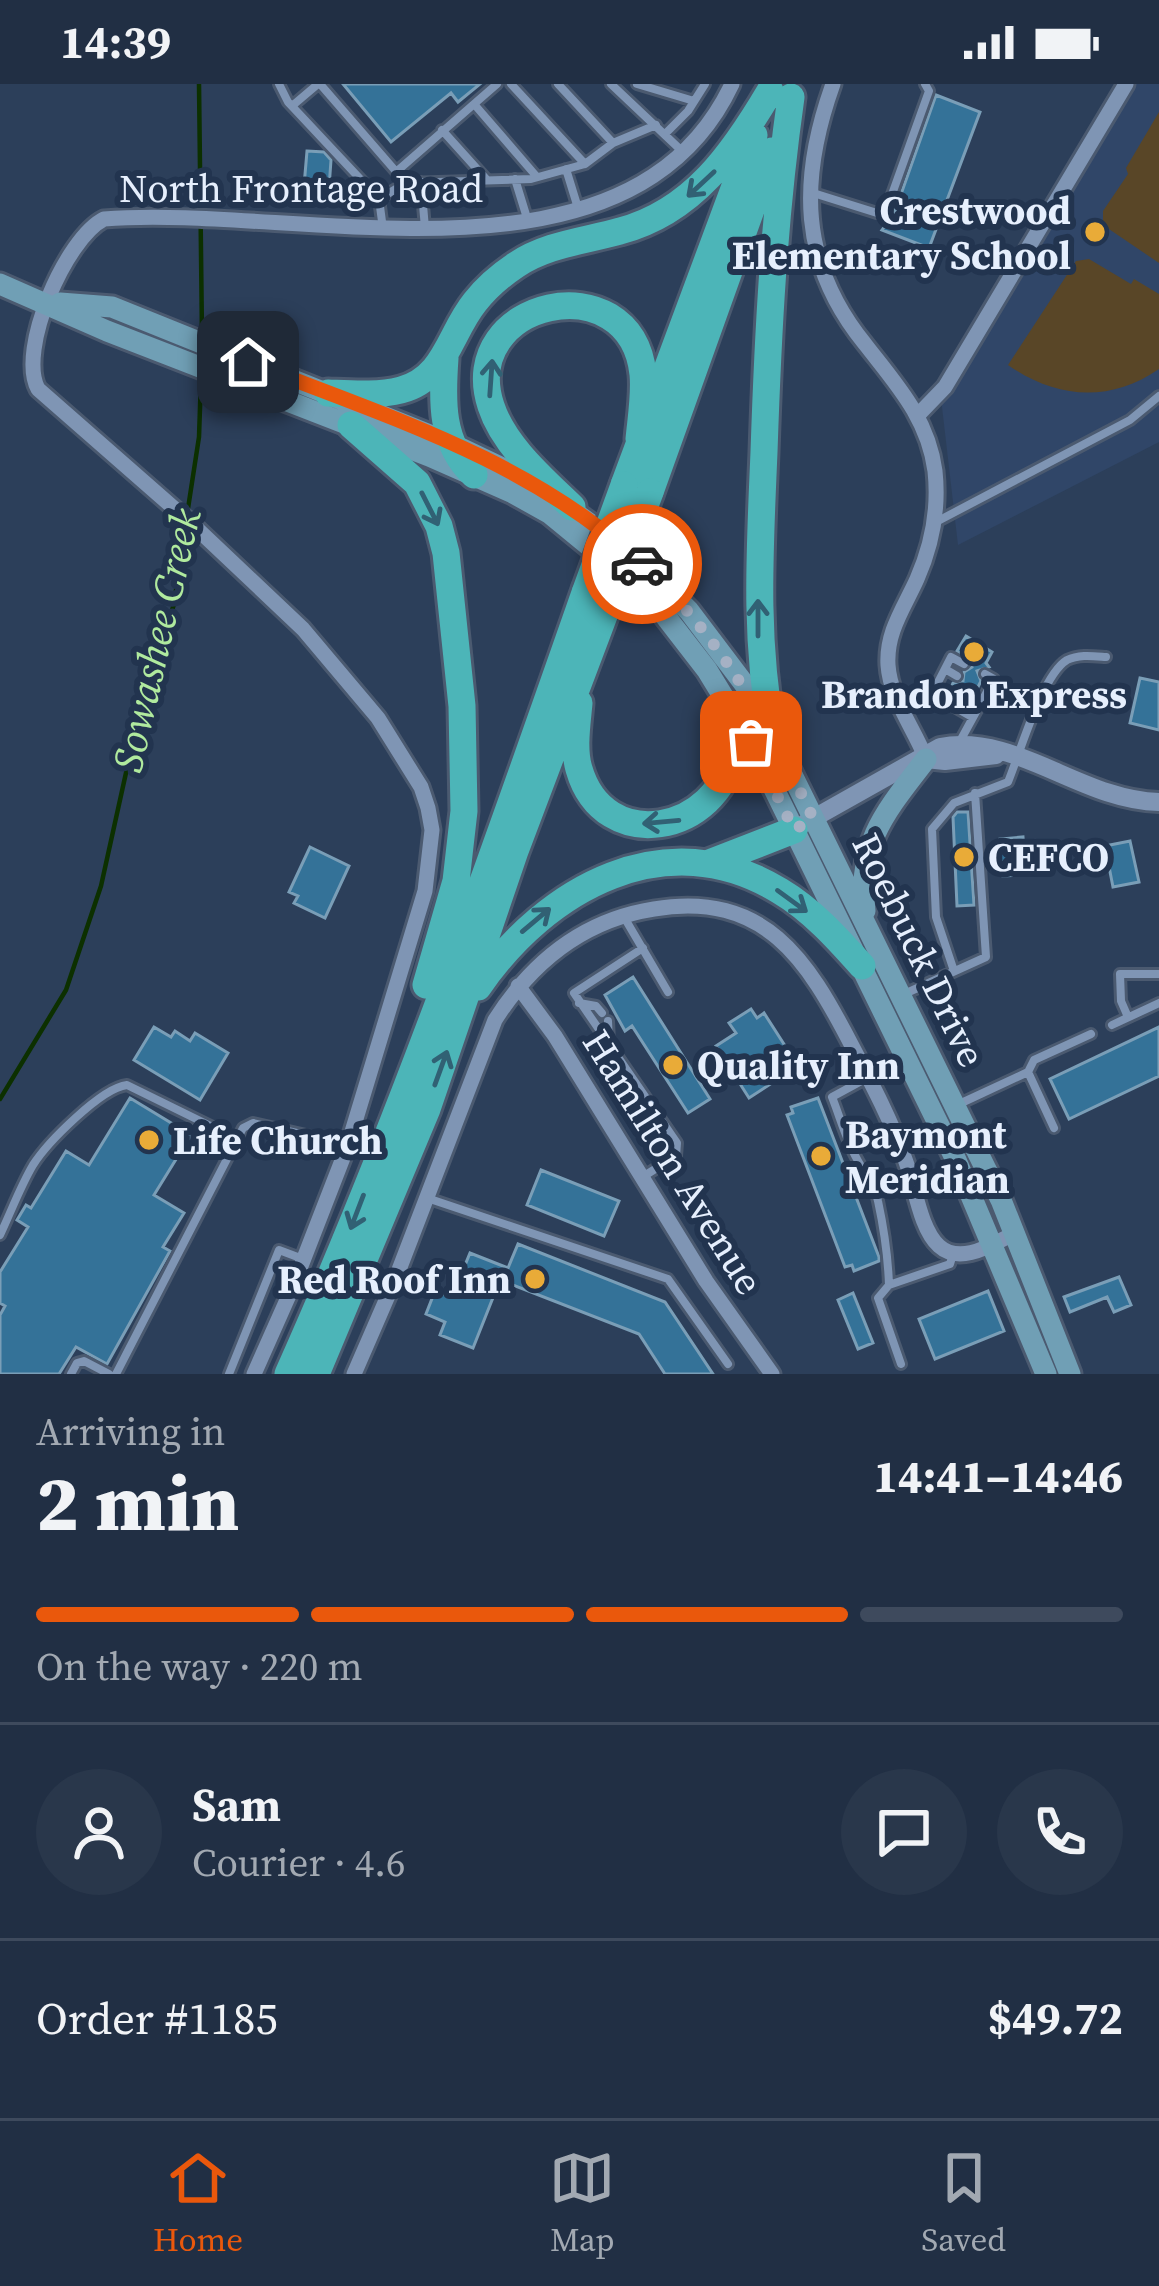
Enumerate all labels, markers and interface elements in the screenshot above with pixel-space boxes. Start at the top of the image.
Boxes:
text: 14:39 [60,11,171,73]
street label: North Frontage Road [119,162,483,215]
one-way arrow [687,169,717,198]
place label: Crestwood Elementary School [732,184,1071,282]
marker: Crestwood Elementary School [1082,219,1108,245]
pin [197,311,299,413]
icon: home [215,329,281,395]
one-way arrow [480,359,503,398]
one-way arrow [420,490,443,526]
water label: Sowashee Creek [98,502,214,777]
courier [582,504,702,624]
icon: car [609,531,675,597]
one-way arrow [747,599,769,638]
marker: Brandon Express [961,639,987,665]
place label: Brandon Express [821,668,1127,721]
pin [700,691,802,793]
icon: bag [718,709,784,775]
one-way arrow [642,810,681,833]
street label: Roebuck Drive [840,824,998,1076]
place label: CEFCO [988,831,1109,884]
marker: CEFCO [951,844,977,870]
one-way arrow [775,887,808,913]
one-way arrow [520,907,551,935]
street label: Hamilton Avenue [570,1020,776,1304]
place label: Quality Inn [697,1039,900,1092]
one-way arrow [432,1050,453,1087]
marker: Quality Inn [660,1052,686,1078]
place label: Baymont Meridian [845,1108,1010,1206]
place label: Life Church [173,1114,383,1167]
marker: Life Church [136,1127,162,1153]
marker: Baymont Meridian [808,1143,834,1169]
one-way arrow [344,1193,366,1230]
place label: Red Roof Inn [277,1253,511,1306]
marker: Red Roof Inn [522,1266,548,1292]
text: Arriving in [36,1405,225,1458]
text: 14:41–14:46 [873,1445,1123,1507]
text: 2 min [36,1449,239,1556]
text: On the way · 220 m [36,1640,363,1693]
button: person [36,1769,162,1895]
button: chat [841,1769,967,1895]
button: phone [997,1769,1123,1895]
text: Sam [192,1774,281,1836]
text: Courier · 4.6 [192,1836,405,1889]
text: Order #1185 [36,1987,278,2049]
text: $49.72 [988,1987,1123,2049]
tab: Home [153,2145,243,2262]
tab: Map [549,2145,615,2262]
tab: Saved [921,2145,1006,2262]

